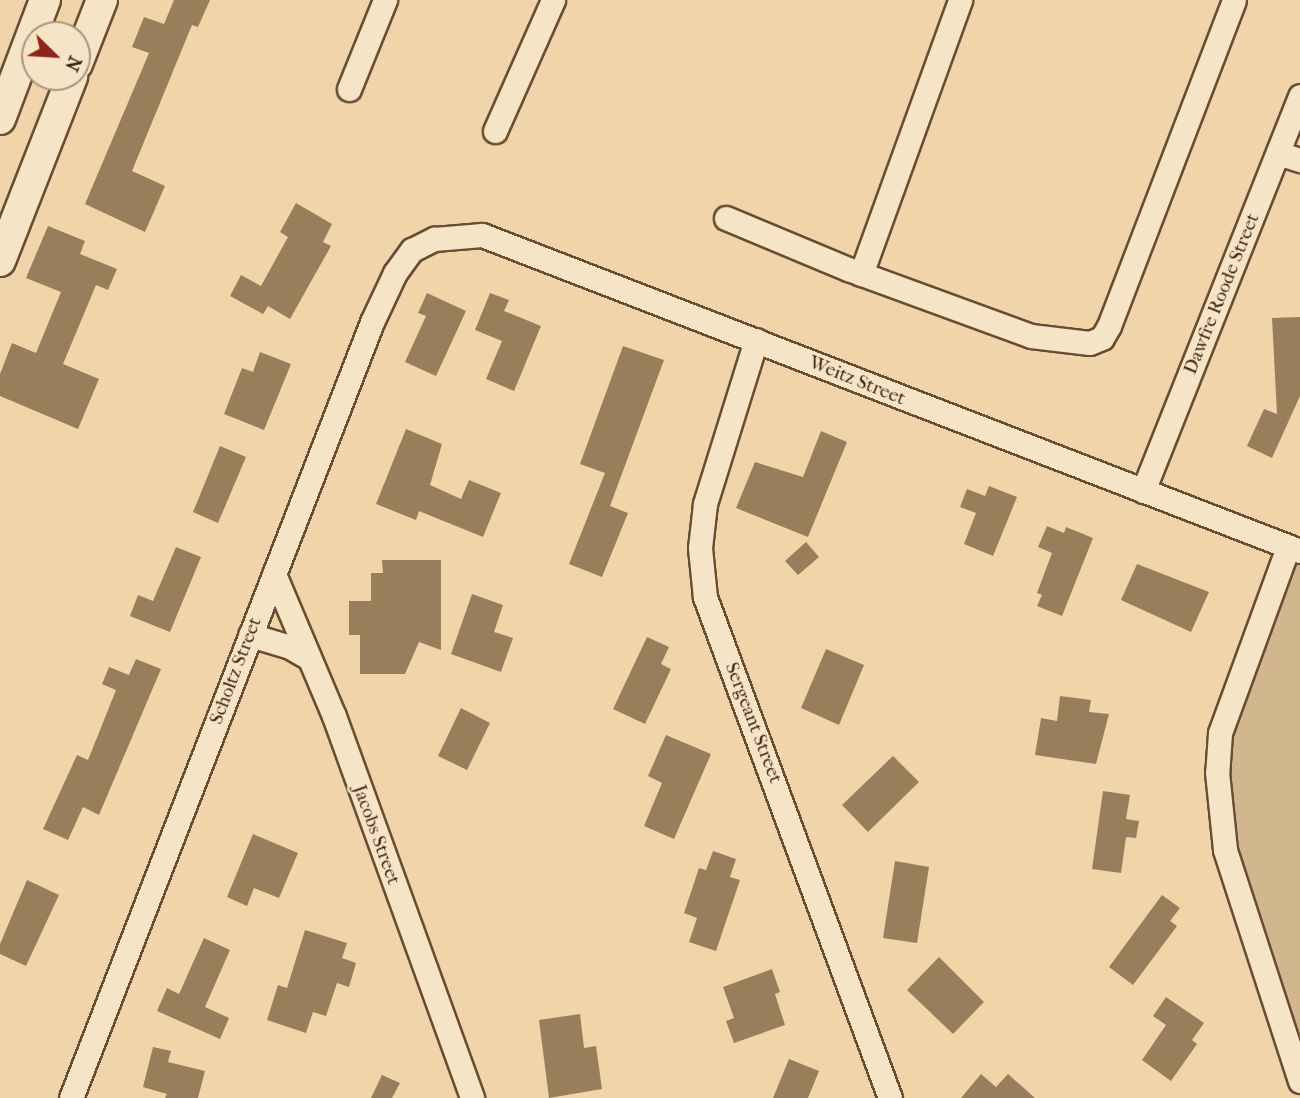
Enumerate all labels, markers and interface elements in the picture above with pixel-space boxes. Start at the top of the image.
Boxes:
north arrow [21,21,91,91]
text: N [60,53,86,75]
street label: Dawfre Roode Street [1179,210,1265,378]
street label: Weitz Street [806,351,908,411]
street label: Scholtz Street [205,614,267,728]
street label: Sergeant Street [720,659,786,787]
street label: Jacobs Street [347,782,405,888]

